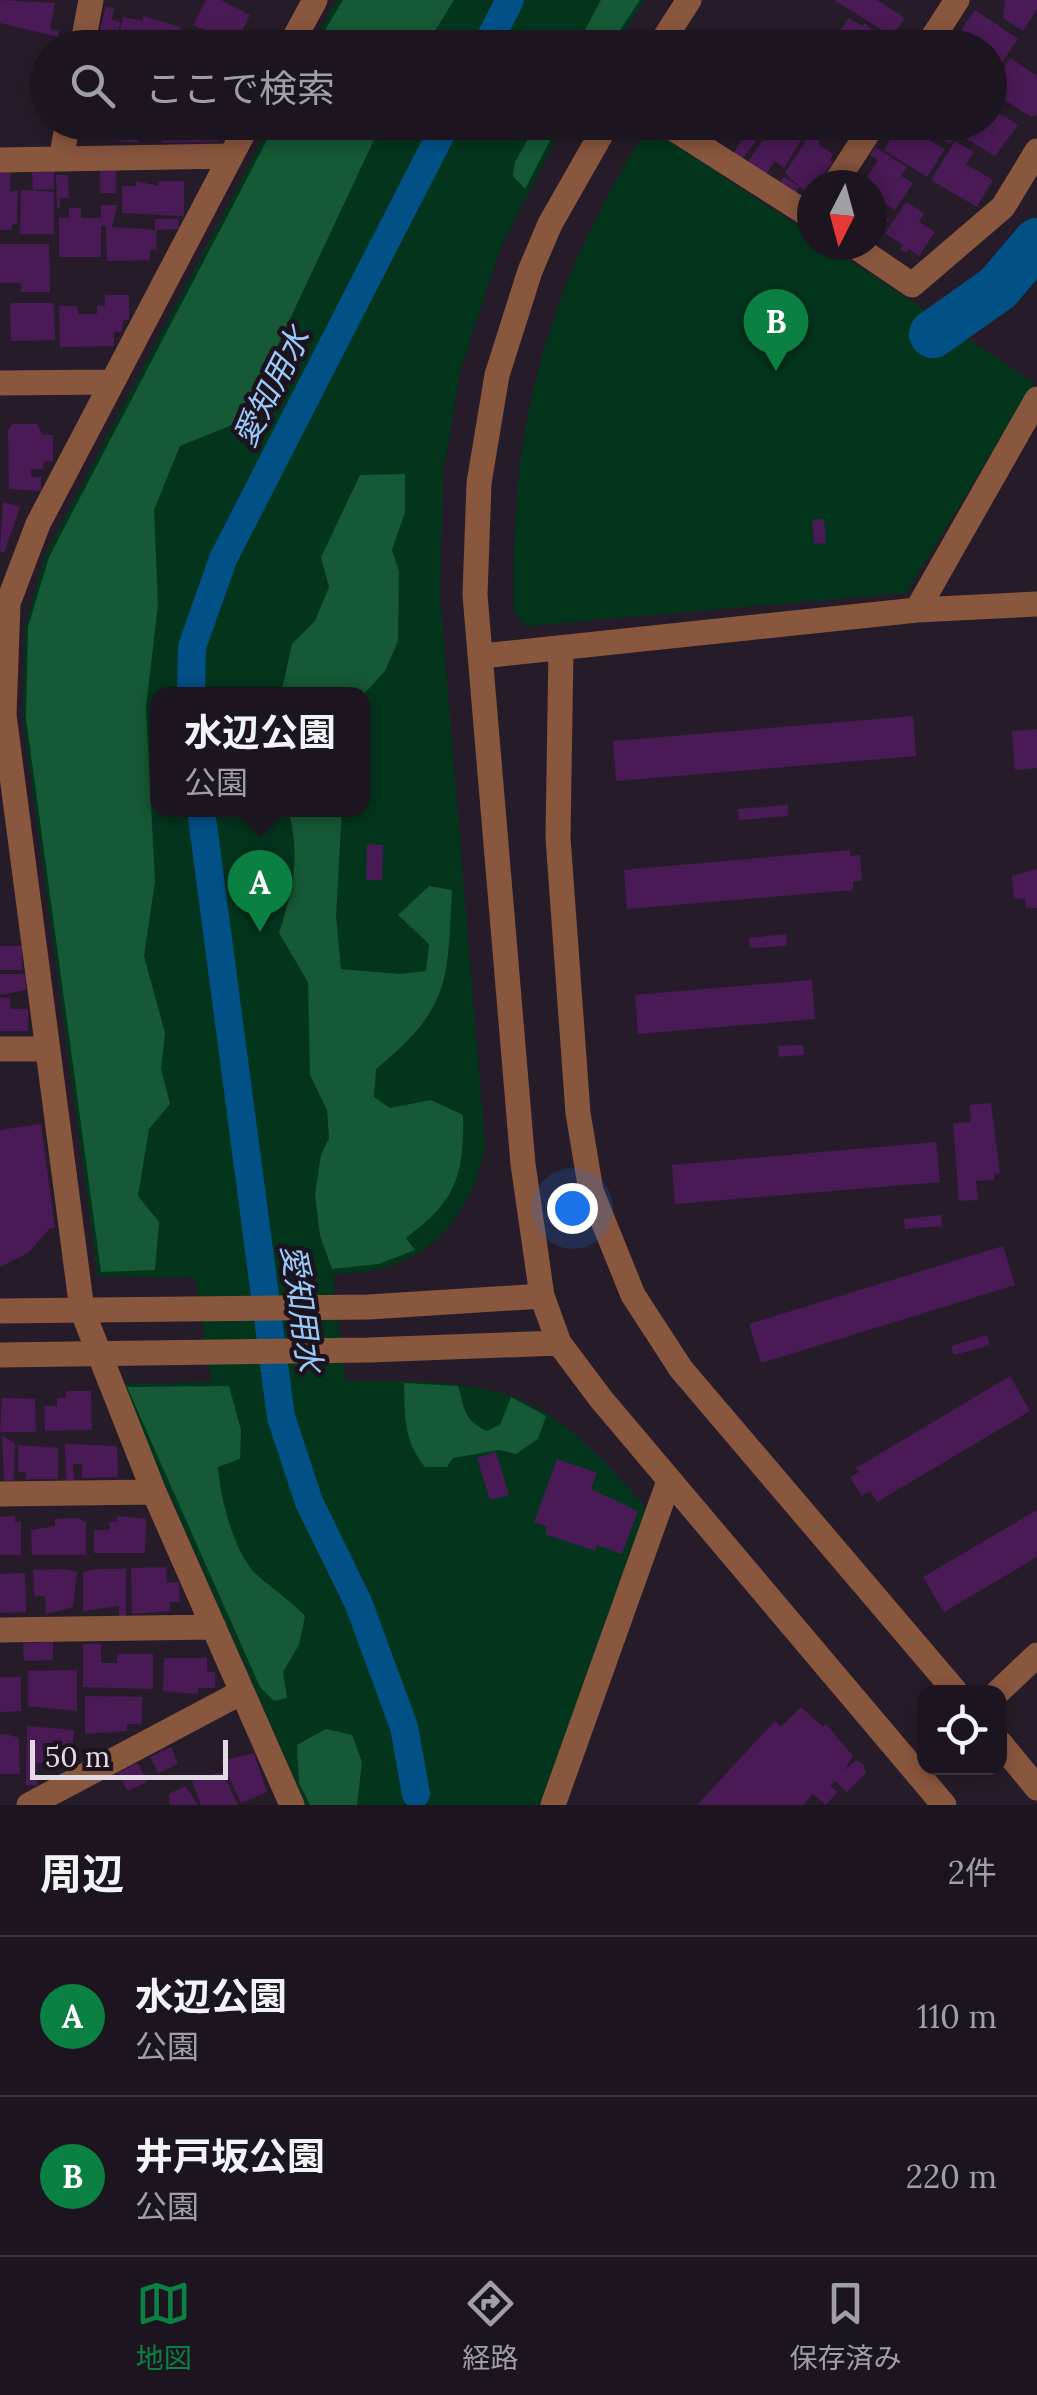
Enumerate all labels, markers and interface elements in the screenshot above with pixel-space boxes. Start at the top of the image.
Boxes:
search box [30,30,1007,140]
icon: search [65,58,120,113]
text: ここで検索 [145,64,335,112]
north arrow [797,170,887,260]
pin: B [744,288,808,371]
water label: 愛知用水 [224,318,320,453]
popup [150,687,370,817]
text: 水辺公園 [184,708,336,756]
text: 公園 [184,762,248,803]
pin: A [228,850,292,932]
your location [547,1183,598,1234]
water label: 愛知用水 [273,1242,332,1377]
map controls [917,1685,1007,1775]
button: locate [917,1685,1007,1775]
scale bar [30,1735,228,1780]
text: 50 m [45,1739,110,1775]
text: 周辺 [40,1847,124,1901]
text: 2件 [948,1852,997,1893]
text: 水辺公園 [135,1972,287,2020]
text: A [62,1996,83,2037]
text: 110 m [917,1996,997,2037]
text: 公園 [135,2026,199,2067]
text: 井戸坂公園 [135,2132,325,2180]
text: B [62,2156,83,2197]
text: 220 m [906,2156,997,2197]
text: 公園 [135,2186,199,2227]
tab: 地図 [135,2276,192,2376]
tab: 経路 [462,2276,519,2376]
tab: 保存済み [789,2276,902,2376]

